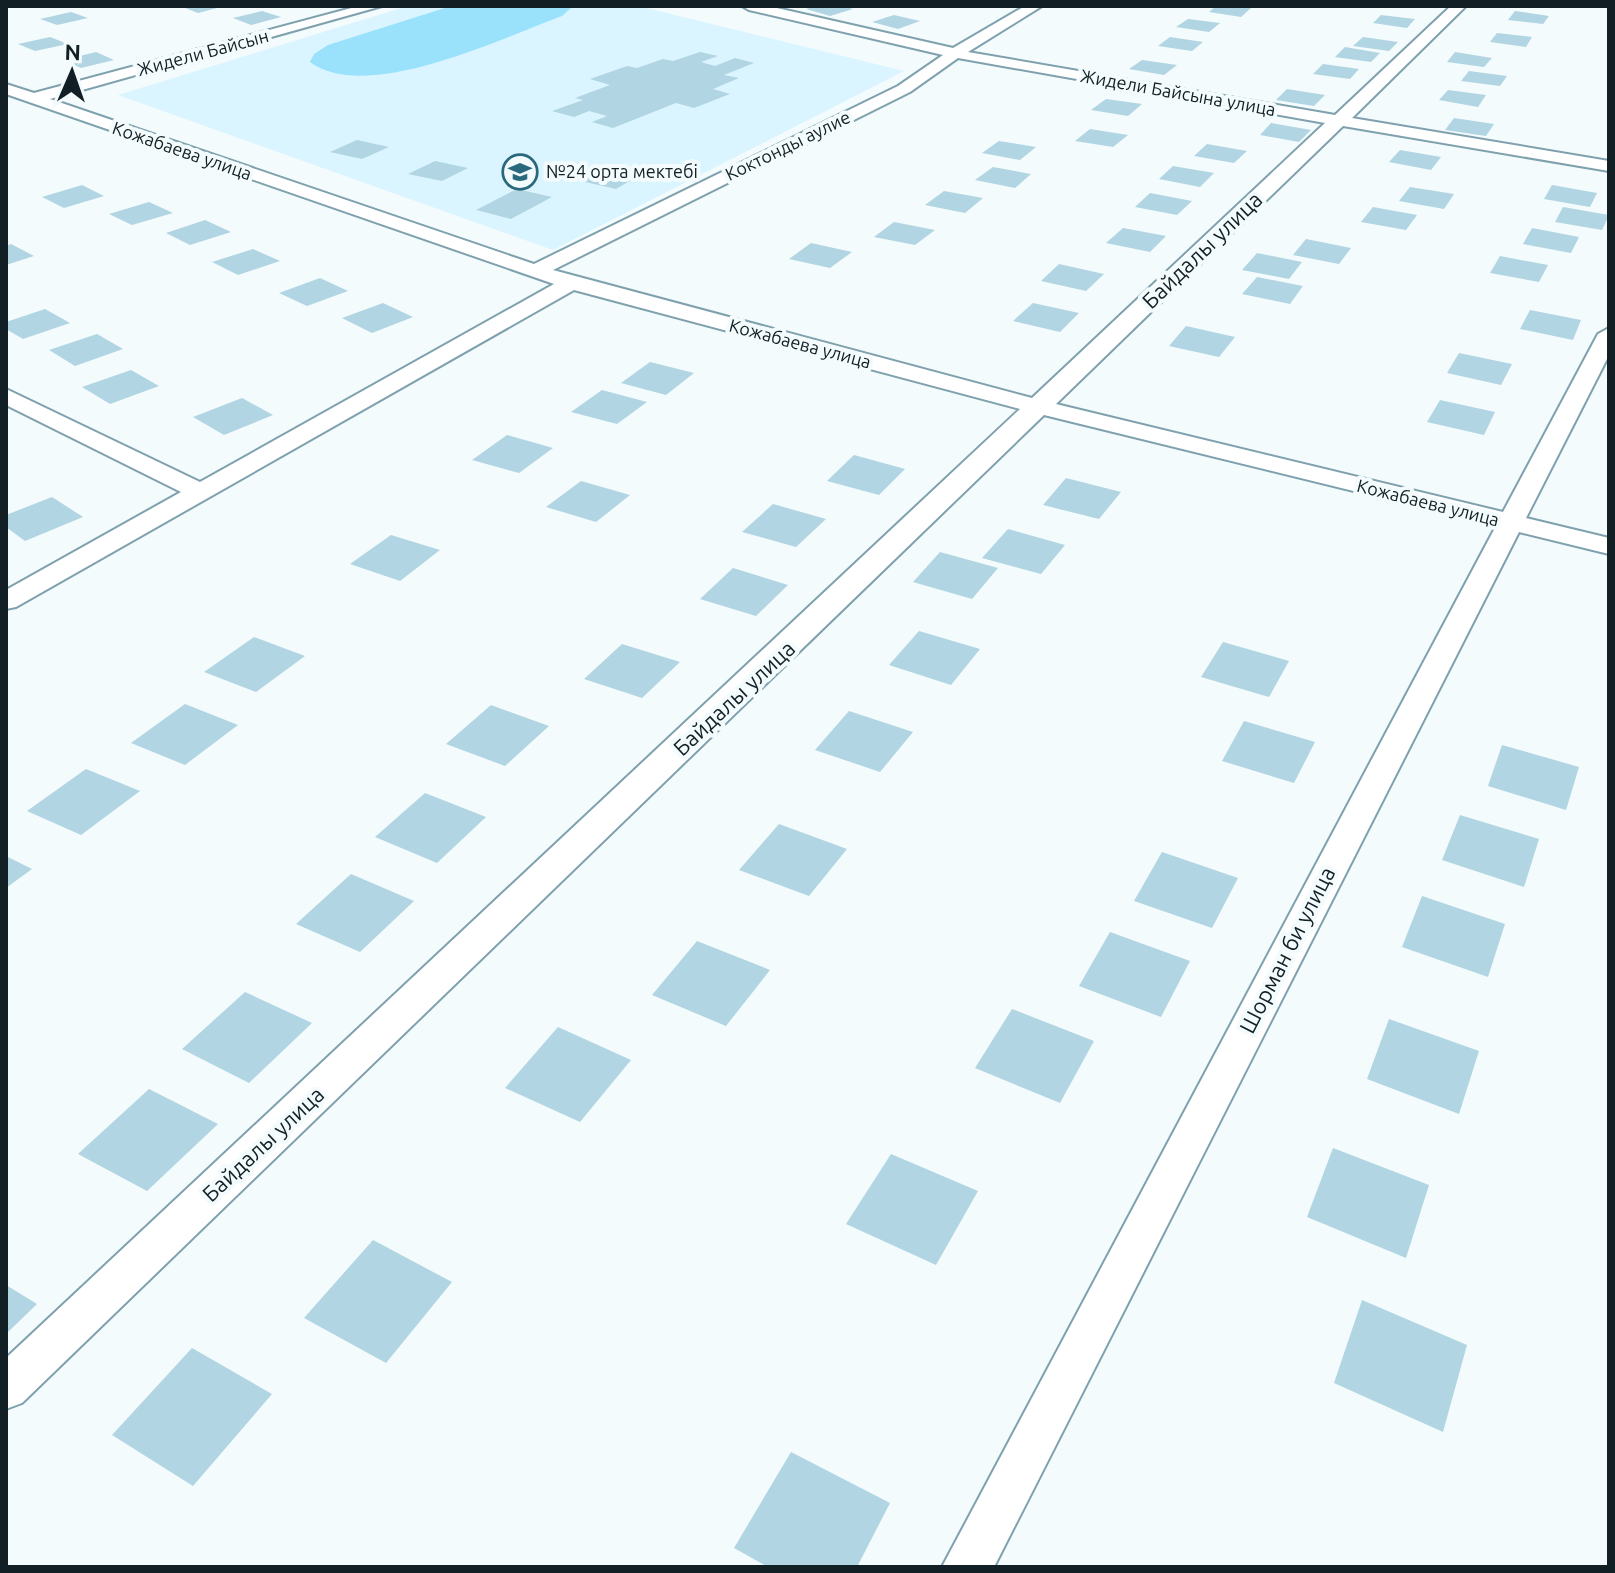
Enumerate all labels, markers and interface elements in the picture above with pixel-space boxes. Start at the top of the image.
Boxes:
street label: Жидели Байсын [135,25,271,79]
north arrow [32,32,112,112]
text: N [64,39,81,64]
street label: Жидели Байсына улица [1079,65,1277,119]
street label: Коктонды аулие [722,106,853,184]
street label: Кожабаева улица [110,117,255,183]
school or university icon: №24 орта мектебі [501,153,539,191]
place label: №24 орта мектебі [546,161,698,181]
street label: Байдалы улица [1137,186,1267,313]
street label: Кожабаева улица [727,314,873,372]
street label: Кожабаева улица [1355,475,1501,529]
street label: Байдалы улица [668,635,799,760]
street label: Шорман би улица [1234,862,1339,1037]
street label: Байдалы улица [197,1081,328,1206]

